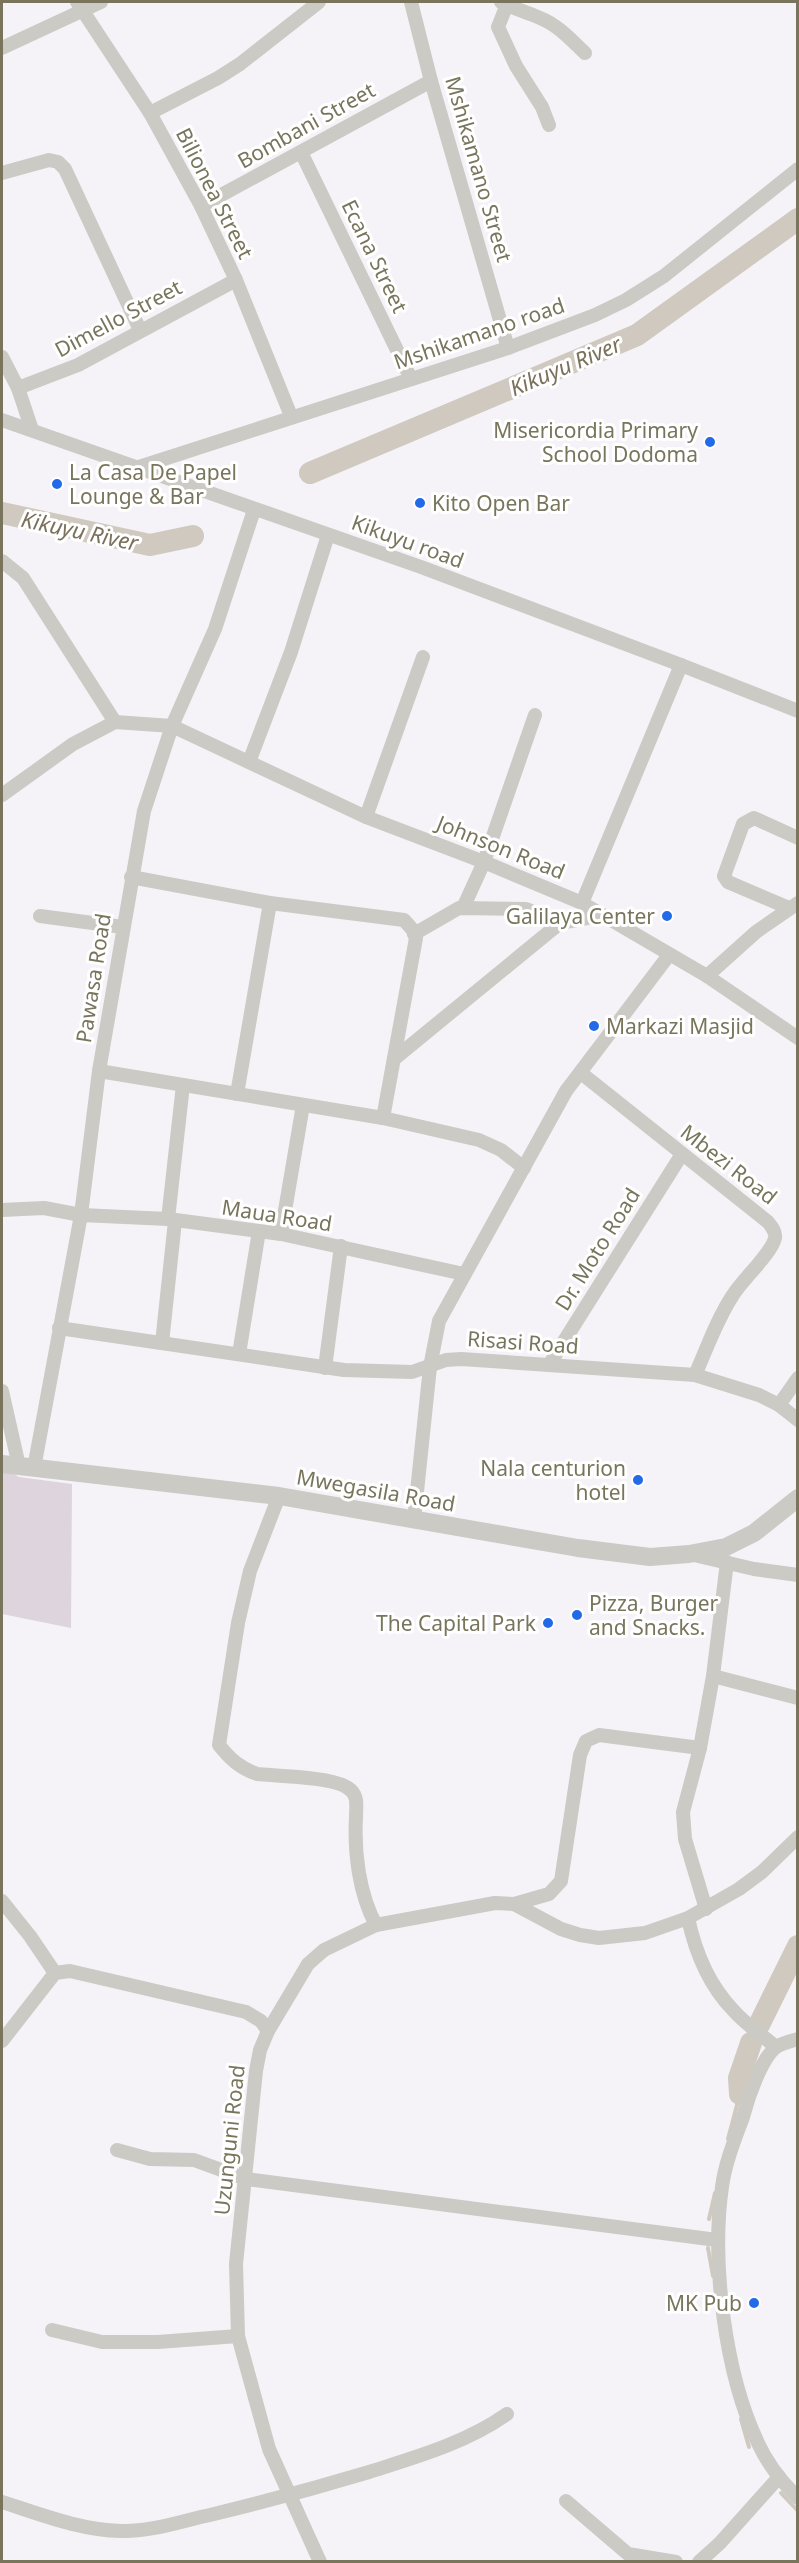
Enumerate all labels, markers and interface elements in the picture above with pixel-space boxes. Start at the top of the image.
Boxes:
street label: Mshikamano Street [439,73,519,265]
street label: Bombani Street [232,75,380,174]
street label: Bilionea Street [170,123,260,264]
street label: Ecana Street [336,195,415,318]
street label: Dimello Street [50,273,187,363]
street label: Mshikamano road [390,291,568,375]
water label: Kikuyu River [505,328,627,402]
place label: Misericordia Primary School Dodoma [493,416,698,468]
marker: Misericordia Primary School Dodoma [703,435,717,449]
place label: La Casa De Papel Lounge & Bar [69,458,237,510]
marker: La Casa De Papel Lounge & Bar [50,477,64,491]
place label: Kito Open Bar [432,489,570,517]
marker: Kito Open Bar [413,496,427,510]
water label: Kikuyu River [19,503,142,557]
street label: Kikuyu road [348,508,468,574]
street label: Johnson Road [431,808,569,885]
place label: Galilaya Center [506,902,655,930]
marker: Galilaya Center [660,909,674,923]
street label: Pawasa Road [69,911,117,1045]
place label: Markazi Masjid [606,1012,754,1040]
marker: Markazi Masjid [587,1019,601,1033]
street label: Mbezi Road [675,1118,783,1210]
street label: Dr. Moto Road [548,1182,646,1316]
street label: Maua Road [220,1192,334,1238]
street label: Risasi Road [466,1324,580,1360]
place label: Nala centurion hotel [480,1454,626,1506]
street label: Mwegasila Road [294,1462,458,1518]
marker: Nala centurion hotel [631,1473,645,1487]
place label: Pizza, Burger and Snacks. [589,1589,719,1641]
marker: Pizza, Burger and Snacks. [570,1608,584,1622]
place label: The Capital Park [376,1609,537,1637]
marker: The Capital Park [541,1616,555,1630]
street label: Uzunguni Road [207,2063,251,2217]
place label: MK Pub [666,2289,742,2317]
marker: MK Pub [747,2296,761,2310]

